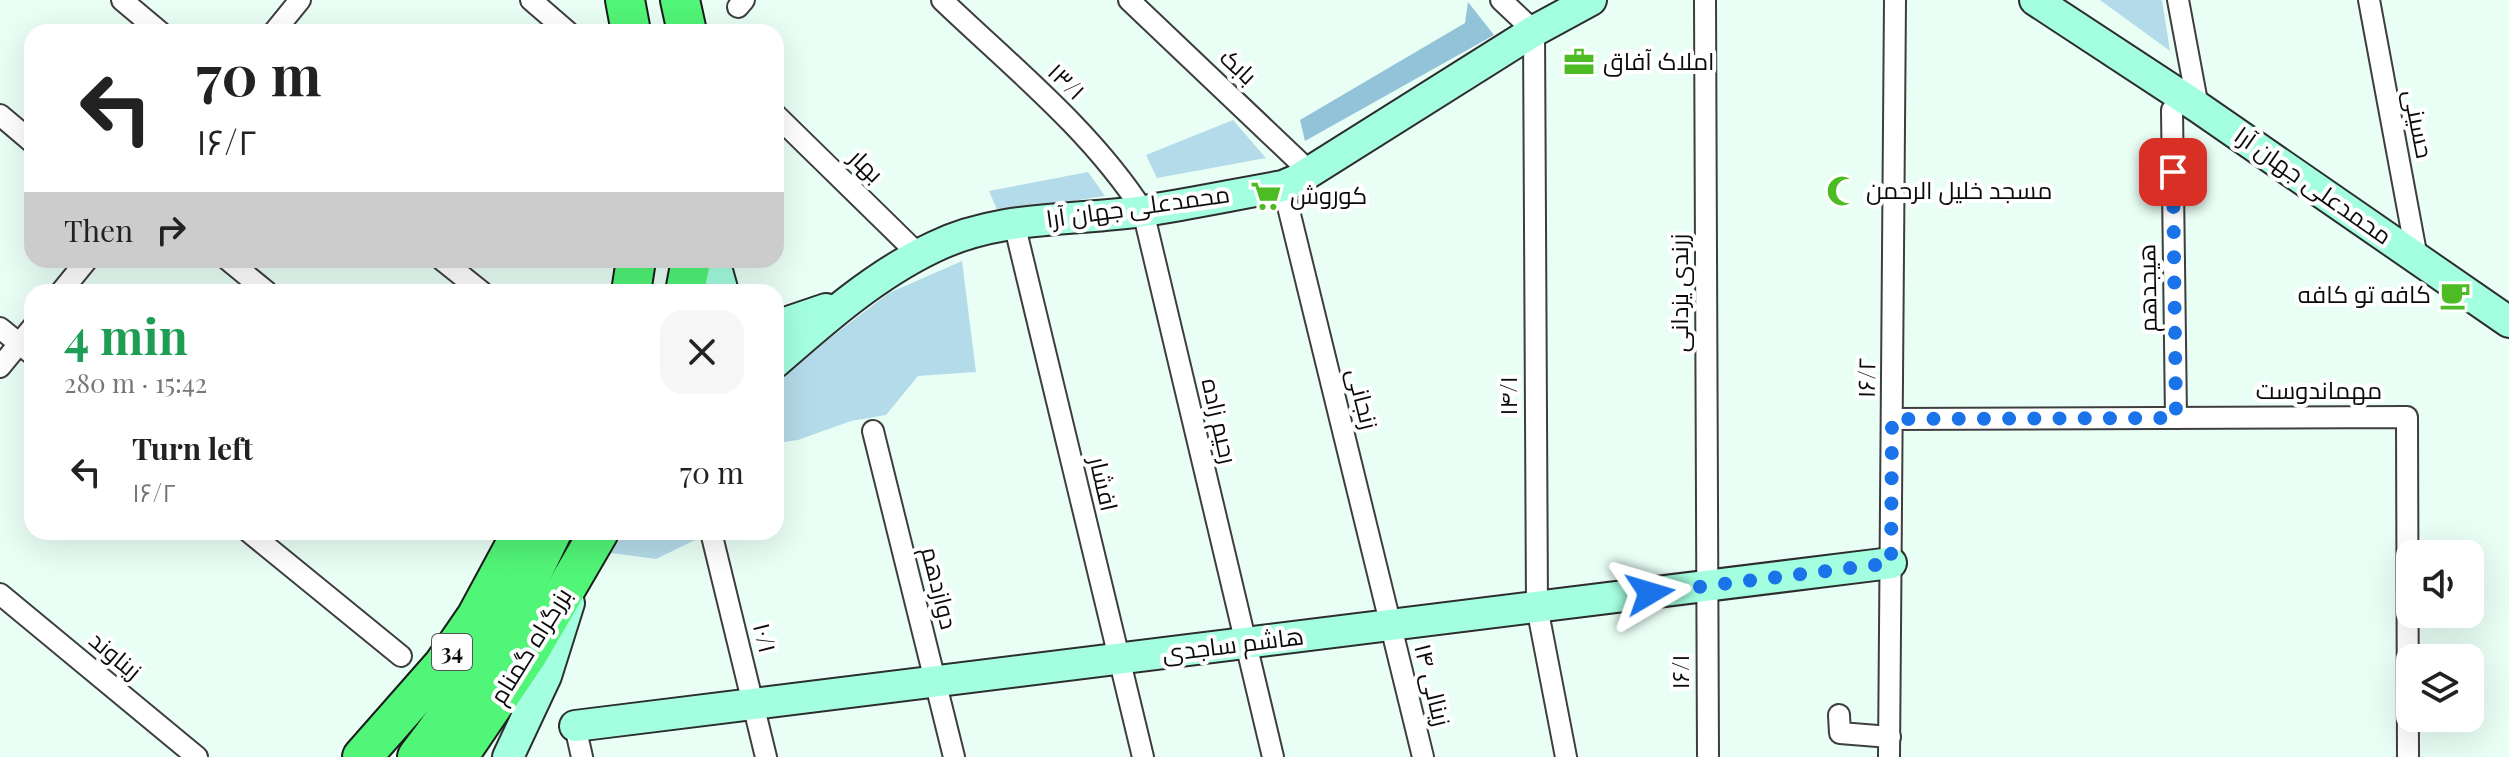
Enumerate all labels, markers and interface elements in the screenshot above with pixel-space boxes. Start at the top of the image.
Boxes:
text: 70 m [196,36,321,111]
street label: بابک [1214,40,1265,91]
place label: املاک آفاق [1603,44,1715,77]
office icon: املاک آفاق [1562,45,1596,79]
street label: ۱۳/۱ [1042,55,1093,106]
icon: left [64,56,168,160]
street label: حسینی [2398,87,2442,161]
text: ۱۶/۲ [196,116,257,164]
street label: محمدعلی جهان آرا [2229,118,2399,251]
pin [2139,138,2207,206]
street label: بهار [842,139,891,188]
icon: arrive [2151,150,2195,194]
place label: مسجد خلیل الرحمن [1866,173,2052,205]
mosque icon: مسجد خلیل الرحمن [1825,174,1859,208]
street label: محمدعلی جهان آرا [1044,176,1232,234]
place label: کوروش [1290,178,1367,210]
supermarket icon: کوروش [1249,179,1283,213]
icon: right [149,208,193,252]
text: Then [64,210,133,250]
street label: زرندی یزدانی [1662,234,1694,352]
street label: هیجدهم [2129,244,2165,333]
place label: کافه تو کافه [2298,277,2431,309]
cafe icon: کافه تو کافه [2438,278,2472,312]
text: 4 min [64,303,188,367]
button: close [660,310,744,394]
street label: ۱۶/۲ [1849,357,1881,398]
text: 280 m · 15:42 [64,365,207,400]
street label: زنجانی [1341,365,1387,432]
street label: مهماندوست [2256,373,2382,405]
street label: رحیم زاده [1194,375,1246,467]
street label: ۱۴/۱ [1491,376,1523,416]
text: Turn left [132,428,253,468]
icon: left [64,450,108,494]
street label: افشار [1083,451,1127,514]
text: 70 m [680,452,744,492]
text: ۱۶/۲ [132,474,176,509]
map controls [2396,540,2484,732]
button: sound [2396,540,2484,628]
street label: دوازدهم [913,543,967,633]
position arrow [1608,551,1692,635]
street label: بزرگراه گمنام [481,581,579,710]
street label: هاشم ساجدی [1160,618,1306,670]
street label: ۱۰/۱ [747,619,785,656]
street label: زیناوند [83,623,149,686]
road number: 34 [432,634,472,670]
street label: زینالی ۱۴ [1408,640,1460,729]
button: layers [2396,644,2484,732]
street label: ۱۶/۱ [1663,654,1695,690]

